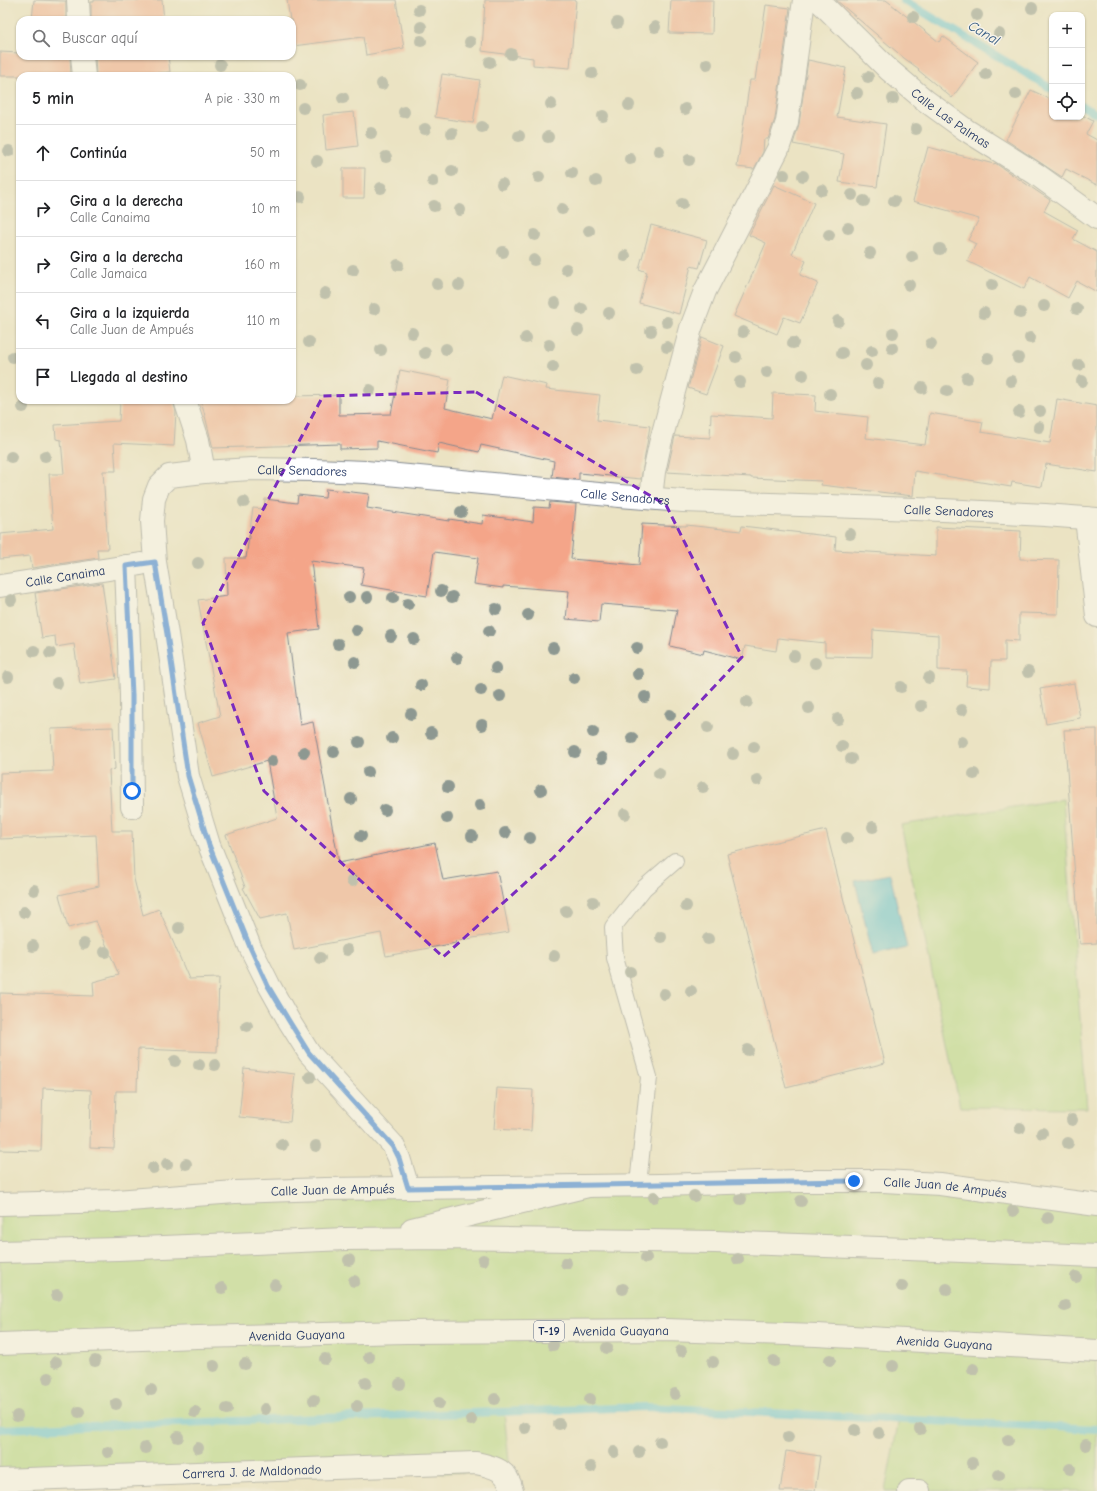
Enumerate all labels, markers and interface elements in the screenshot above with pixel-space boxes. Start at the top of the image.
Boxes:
map controls [1049,12,1085,120]
button: + [1049,12,1085,48]
search box [16,16,296,60]
water label: Canal [965,17,1004,49]
icon: search [30,27,52,49]
text: Buscar aquí [62,29,138,47]
button: − [1049,48,1085,84]
button: locate [1049,84,1085,120]
street label: Calle Las Palmas [908,85,993,151]
text: 5 min [32,89,74,108]
text: A pie · 330 m [205,91,280,106]
icon: ahead [32,142,54,164]
text: Continúa [70,144,127,162]
text: 50 m [250,145,280,160]
text: Gira a la derecha [70,192,183,210]
icon: right [32,198,54,220]
text: 10 m [252,201,280,216]
text: Calle Canaima [70,210,150,225]
text: Gira a la derecha [70,248,183,266]
icon: right [32,254,54,276]
text: 160 m [245,257,280,272]
text: Calle Jamaica [70,266,147,281]
text: Gira a la izquierda [70,304,190,322]
icon: left [32,310,54,332]
text: 110 m [247,313,280,328]
text: Calle Juan de Ampués [70,322,194,337]
icon: arrive [32,366,54,388]
text: Llegada al destino [70,368,188,386]
street label: Calle Senadores [257,462,347,479]
street label: Calle Senadores [580,485,670,507]
street label: Calle Senadores [904,501,994,520]
street label: Calle Canaima [24,562,106,589]
route start [123,782,141,800]
route end [845,1172,863,1190]
street label: Calle Juan de Ampués [883,1174,1008,1200]
street label: Calle Juan de Ampués [270,1181,395,1198]
road number: T-19 [534,1321,564,1341]
street label: Avenida Guayana [573,1322,669,1338]
street label: Avenida Guayana [249,1326,345,1343]
street label: Avenida Guayana [896,1332,993,1353]
street label: Carrera J. de Maldonado [182,1461,322,1481]

